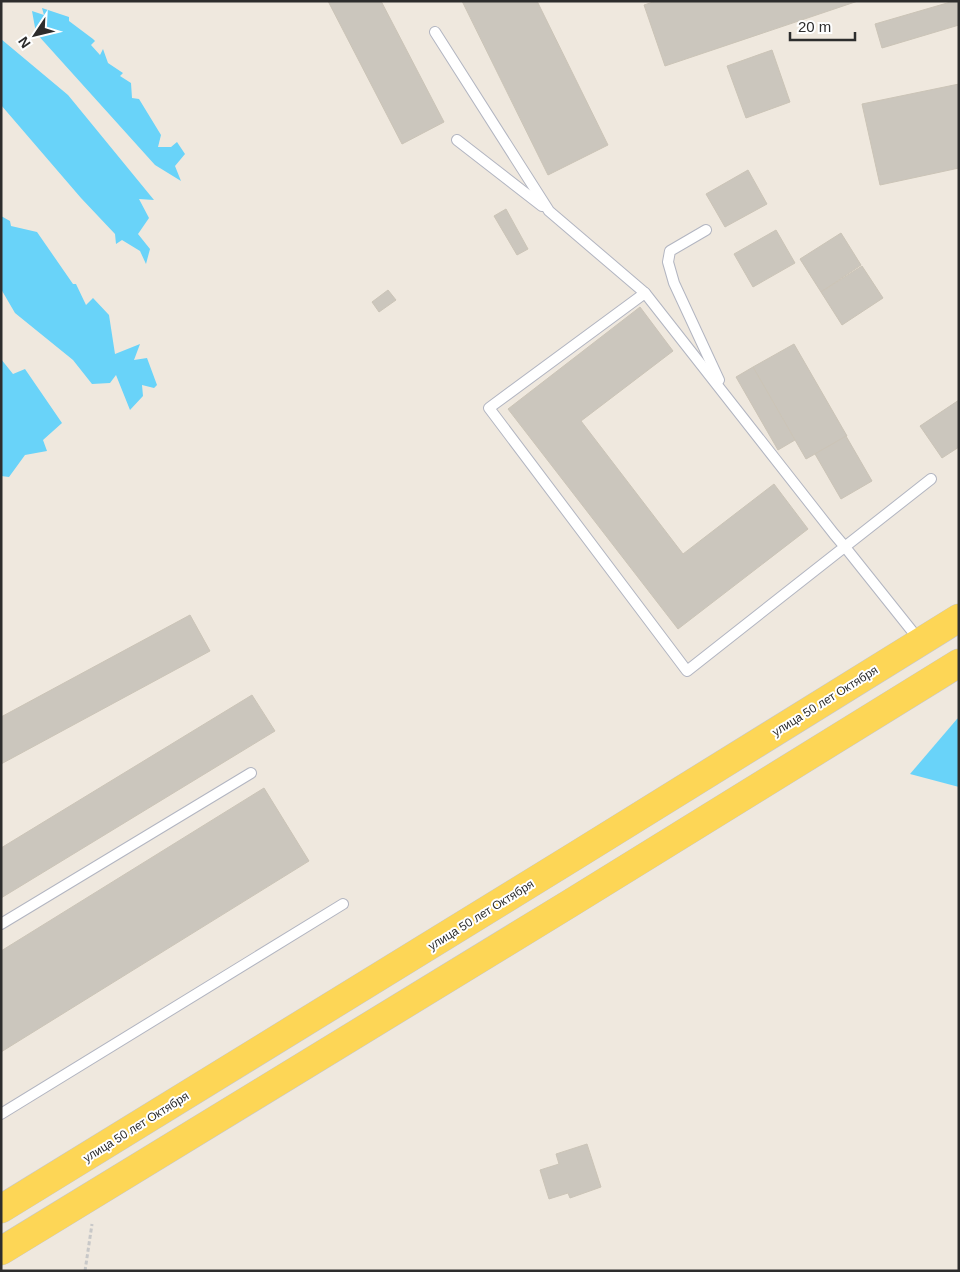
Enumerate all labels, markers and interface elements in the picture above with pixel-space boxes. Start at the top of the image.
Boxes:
north arrow [10,10,60,60]
scale bar [790,10,855,42]
text: 20 m [798,18,831,35]
text: N [15,34,34,51]
street label: улица 50 лет Октября [770,663,880,739]
street label: улица 50 лет Октября [426,877,536,953]
street label: улица 50 лет Октября [81,1089,191,1165]

